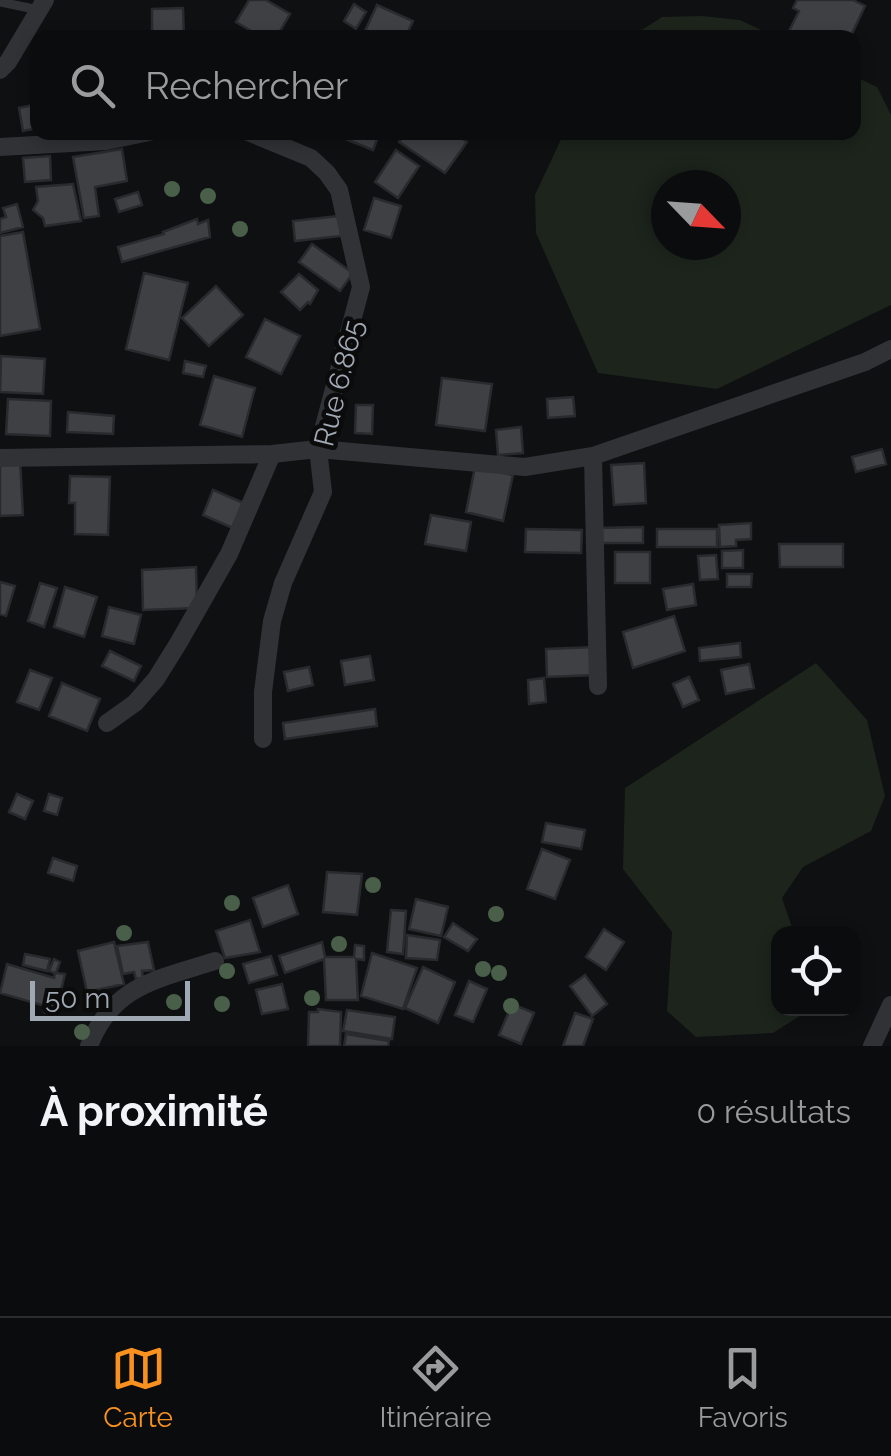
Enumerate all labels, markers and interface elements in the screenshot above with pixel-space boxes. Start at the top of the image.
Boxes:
search box [30,30,861,140]
icon: search [65,58,120,113]
text: Rechercher [145,63,348,108]
north arrow [651,170,741,260]
street label: Rue 6.865 [307,316,371,450]
map controls [771,926,861,1016]
button: locate [771,926,861,1016]
scale bar [30,976,190,1020]
text: 50 m [45,982,110,1015]
text: À proximité [40,1087,268,1136]
text: 0 résultats [696,1093,851,1130]
tab: Carte [103,1341,173,1434]
tab: Itinéraire [379,1341,491,1434]
tab: Favoris [698,1341,788,1434]

